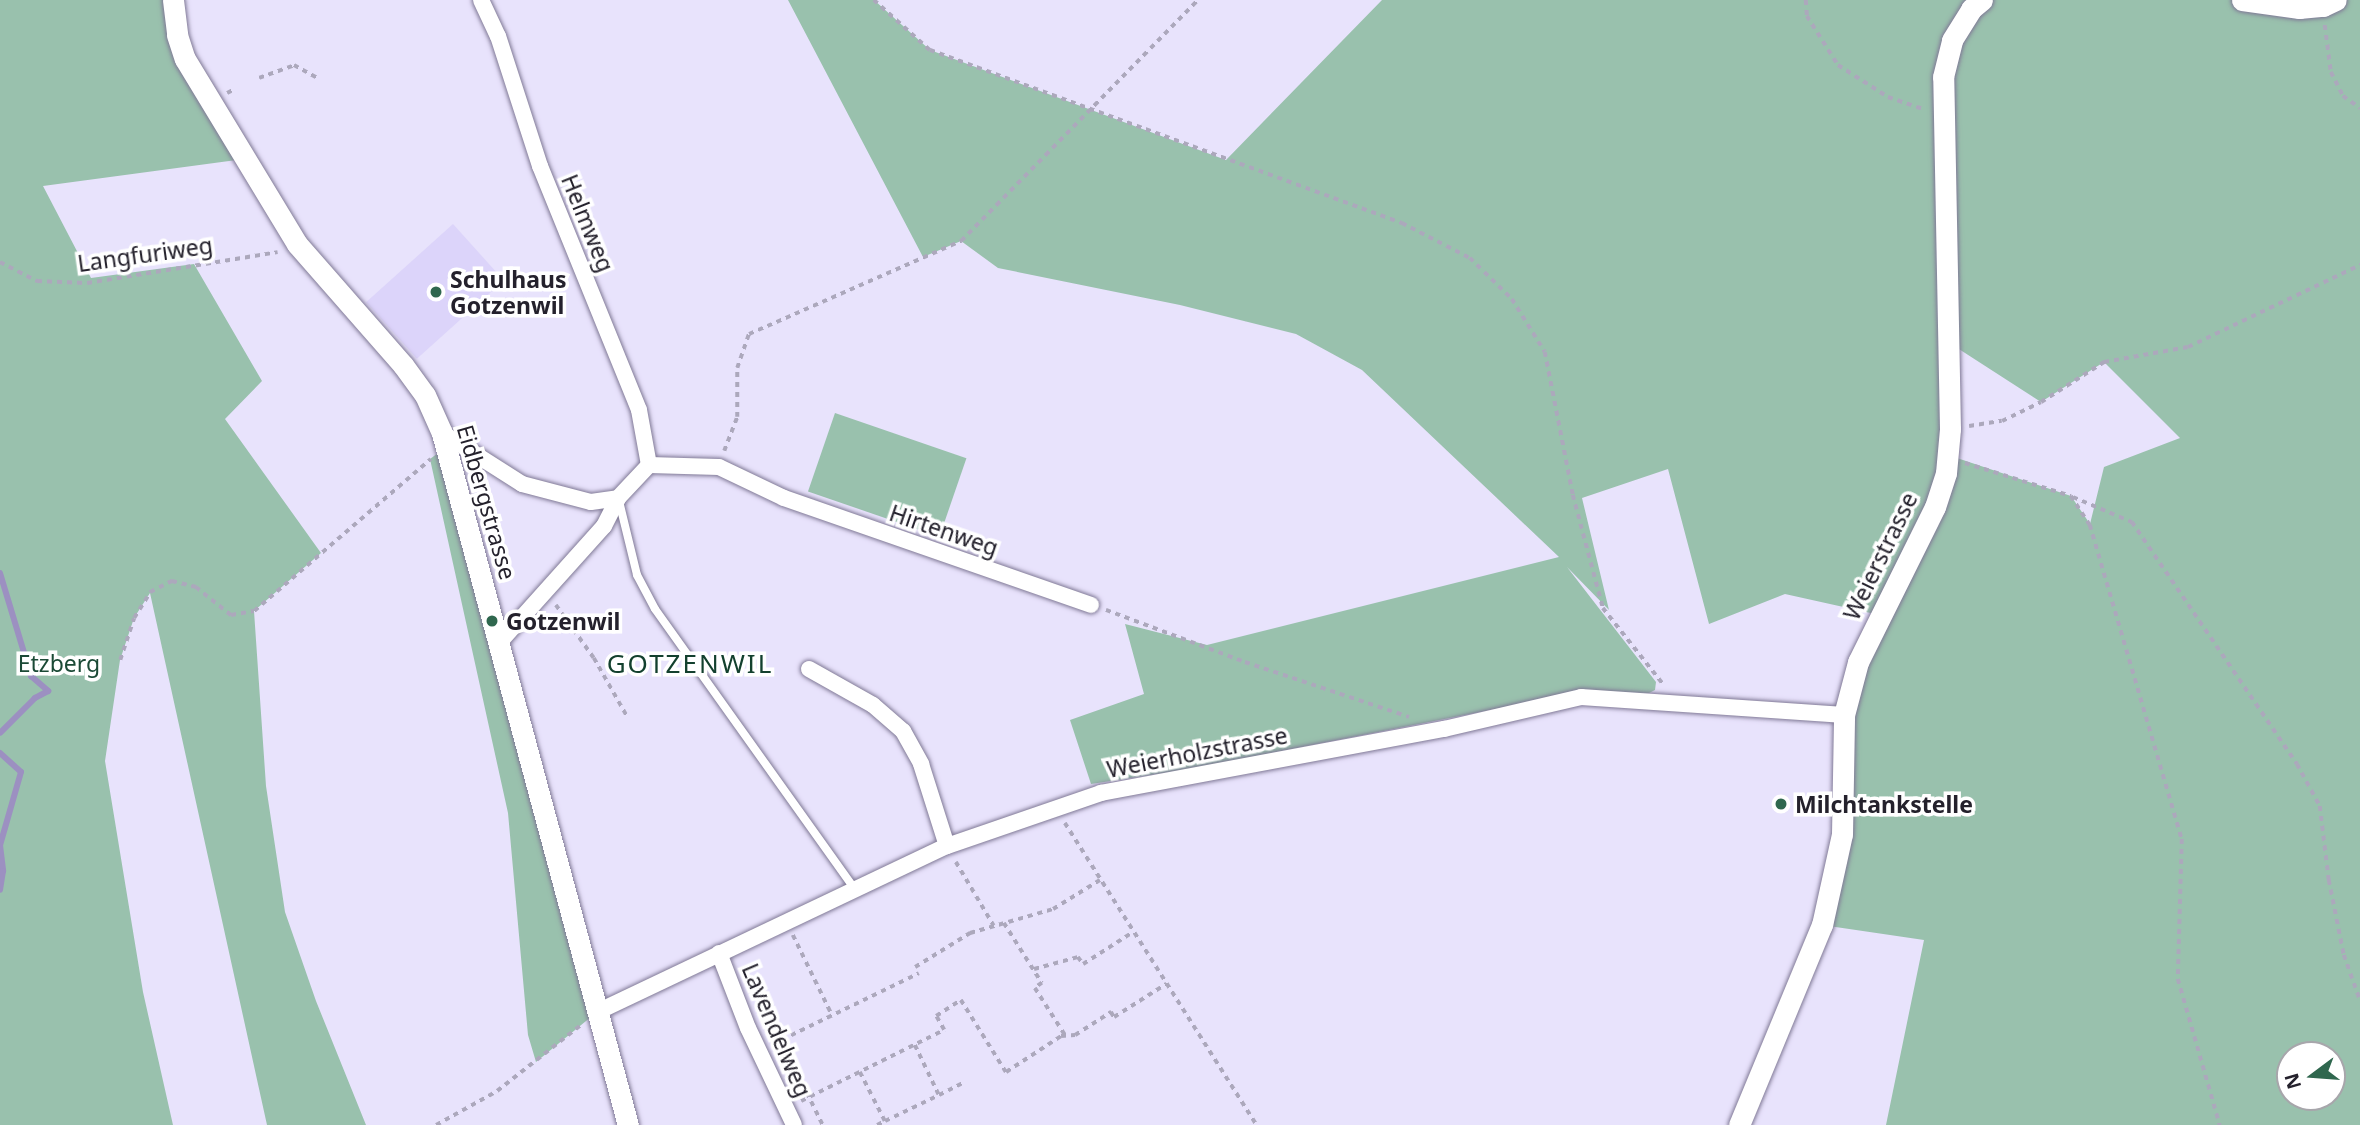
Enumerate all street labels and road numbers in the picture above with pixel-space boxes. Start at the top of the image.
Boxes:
street label: Helmweg [556,170,620,276]
street label: Langfuriweg [76,231,214,277]
street label: Eidbergstrasse [452,421,522,583]
street label: Weierstrasse [1837,488,1923,624]
street label: Hirtenweg [886,499,1002,561]
street label: Weierholzstrasse [1104,721,1290,783]
street label: Lavendelweg [737,959,817,1101]

